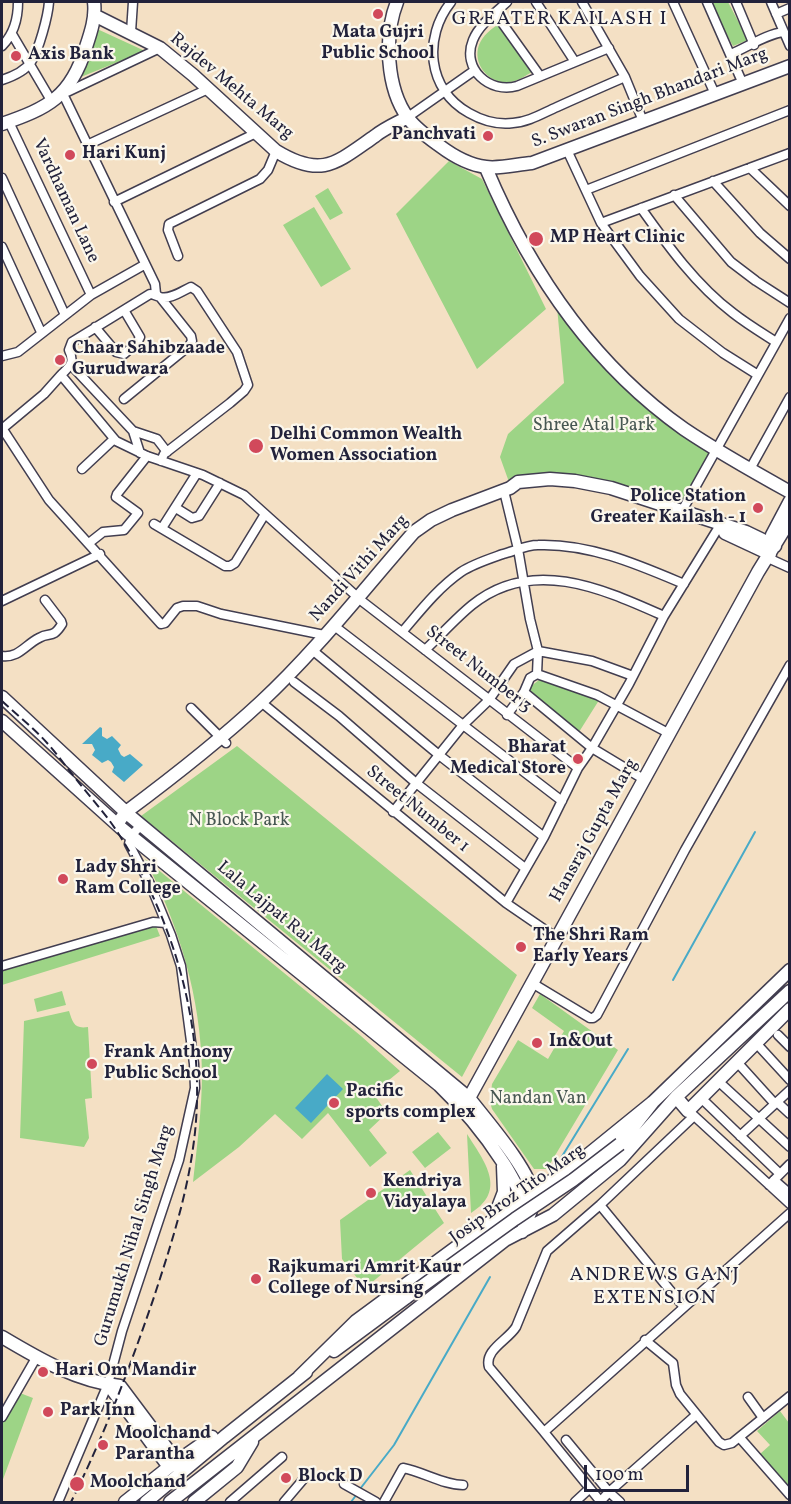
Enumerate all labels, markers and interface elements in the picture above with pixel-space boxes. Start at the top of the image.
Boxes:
marker: Mata Gujri Public School [371,7,385,21]
district label: GREATER KAILASH I [452,8,668,32]
place label: Mata Gujri Public School [321,23,435,66]
street label: Rajdev Mehta Marg [165,29,297,145]
street label: S. Swaran Singh Bhandari Marg [529,44,771,154]
place label: Axis Bank [28,45,114,67]
marker: Axis Bank [9,49,23,63]
place label: Panchvati [391,125,476,147]
marker: Panchvati [481,129,495,143]
street label: Vardhaman Lane [27,135,103,267]
place label: Hari Kunj [82,144,166,166]
marker: Hari Kunj [63,148,77,162]
place label: MP Heart Clinic [550,228,685,250]
marker: MP Heart Clinic [527,230,545,248]
place label: Chaar Sahibzaade Gurudwara [72,339,225,382]
marker: Chaar Sahibzaade Gurudwara [53,353,67,367]
park label: Shree Atal Park [533,416,655,438]
place label: Delhi Common Wealth Women Association [270,425,462,468]
marker: Delhi Common Wealth Women Association [247,437,265,455]
place label: Police Station Greater Kailash - 1 [591,487,746,530]
marker: Police Station Greater Kailash - 1 [751,501,765,515]
street label: Nandi Vithi Marg [306,511,414,627]
street label: Street Number 3 [421,622,535,718]
place label: Bharat Medical Store [450,738,566,780]
marker: Bharat Medical Store [571,752,585,766]
street label: Hansraj Gupta Marg [546,755,644,907]
street label: Street Number 1 [361,762,473,858]
park label: N Block Park [189,811,289,833]
street label: Lala Lajpat Rai Marg [212,857,350,979]
place label: Lady Shri Ram College [75,858,181,900]
marker: Lady Shri Ram College [56,872,70,886]
place label: The Shri Ram Early Years [533,926,649,968]
marker: The Shri Ram Early Years [514,940,528,954]
place label: In&Out [549,1032,613,1054]
marker: In&Out [530,1036,544,1050]
place label: Frank Anthony Public School [104,1043,233,1086]
marker: Frank Anthony Public School [85,1057,99,1071]
place label: Pacific sports complex [346,1082,476,1124]
park label: Nandan Van [490,1089,586,1111]
marker: Pacific sports complex [327,1096,341,1110]
street label: Gurumukh Nihal Singh Marg [91,1123,179,1349]
street label: Josip Broz Tito Marg [446,1140,590,1250]
place label: Kendriya Vidyalaya [383,1172,467,1214]
marker: Kendriya Vidyalaya [364,1186,378,1200]
place label: Rajkumari Amrit Kaur College of Nursing [268,1258,461,1300]
district label: ANDREWS GANJ EXTENSION [570,1264,740,1311]
marker: Rajkumari Amrit Kaur College of Nursing [249,1272,263,1286]
place label: Hari Om Mandir [55,1361,196,1383]
marker: Hari Om Mandir [36,1365,50,1379]
place label: Park Inn [60,1401,135,1423]
marker: Park Inn [41,1405,55,1419]
place label: Moolchand Parantha [115,1424,211,1466]
marker: Moolchand Parantha [96,1438,110,1452]
scale bar [587,1453,692,1491]
text: 100 m [595,1463,644,1488]
place label: Block D [298,1467,362,1489]
marker: Block D [279,1471,293,1485]
place label: Moolchand [90,1473,186,1495]
marker: Moolchand [68,1475,86,1493]

